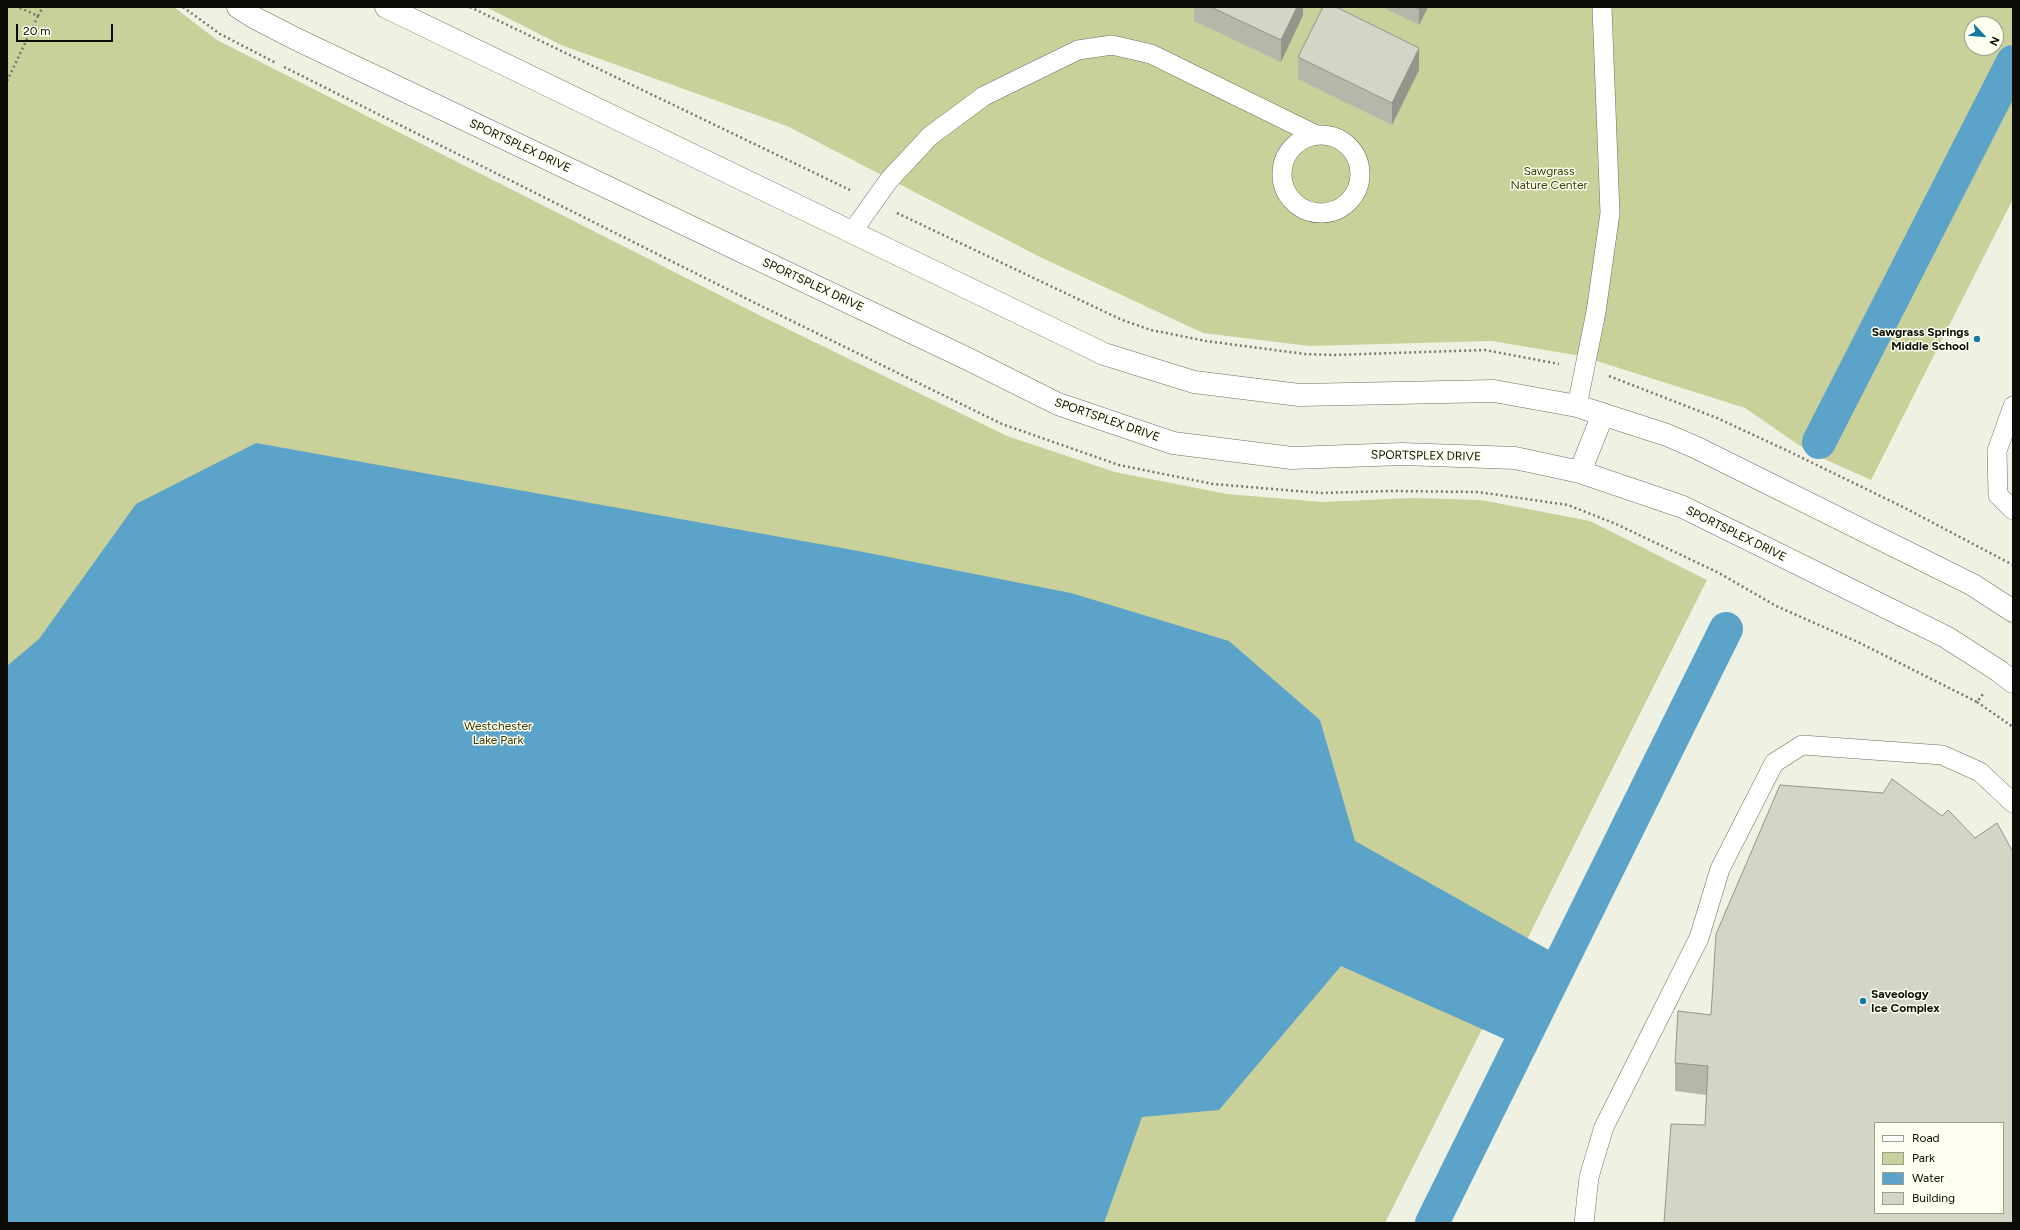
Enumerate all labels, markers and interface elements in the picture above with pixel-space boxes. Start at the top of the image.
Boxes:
scale bar [18,16,115,42]
north arrow [1964,16,2004,56]
text: 20 m [23,24,51,38]
text: N [1987,34,2002,48]
street label: SPORTSPLEX DRIVE [467,116,573,176]
park label: Sawgrass Nature Center [1510,164,1588,192]
street label: SPORTSPLEX DRIVE [760,255,866,315]
place label: Sawgrass Springs Middle School [1872,325,1969,353]
marker: Sawgrass Springs Middle School [1972,334,1982,344]
street label: SPORTSPLEX DRIVE [1053,395,1161,445]
street label: SPORTSPLEX DRIVE [1371,448,1481,464]
street label: SPORTSPLEX DRIVE [1683,503,1789,565]
park label: Westchester Lake Park [464,719,532,747]
place label: Saveology Ice Complex [1871,987,1940,1015]
marker: Saveology Ice Complex [1858,996,1868,1006]
legend [1874,1122,2004,1214]
text: Road [1912,1131,1940,1145]
text: Park [1912,1151,1935,1165]
text: Water [1912,1171,1944,1185]
text: Building [1912,1191,1955,1205]

